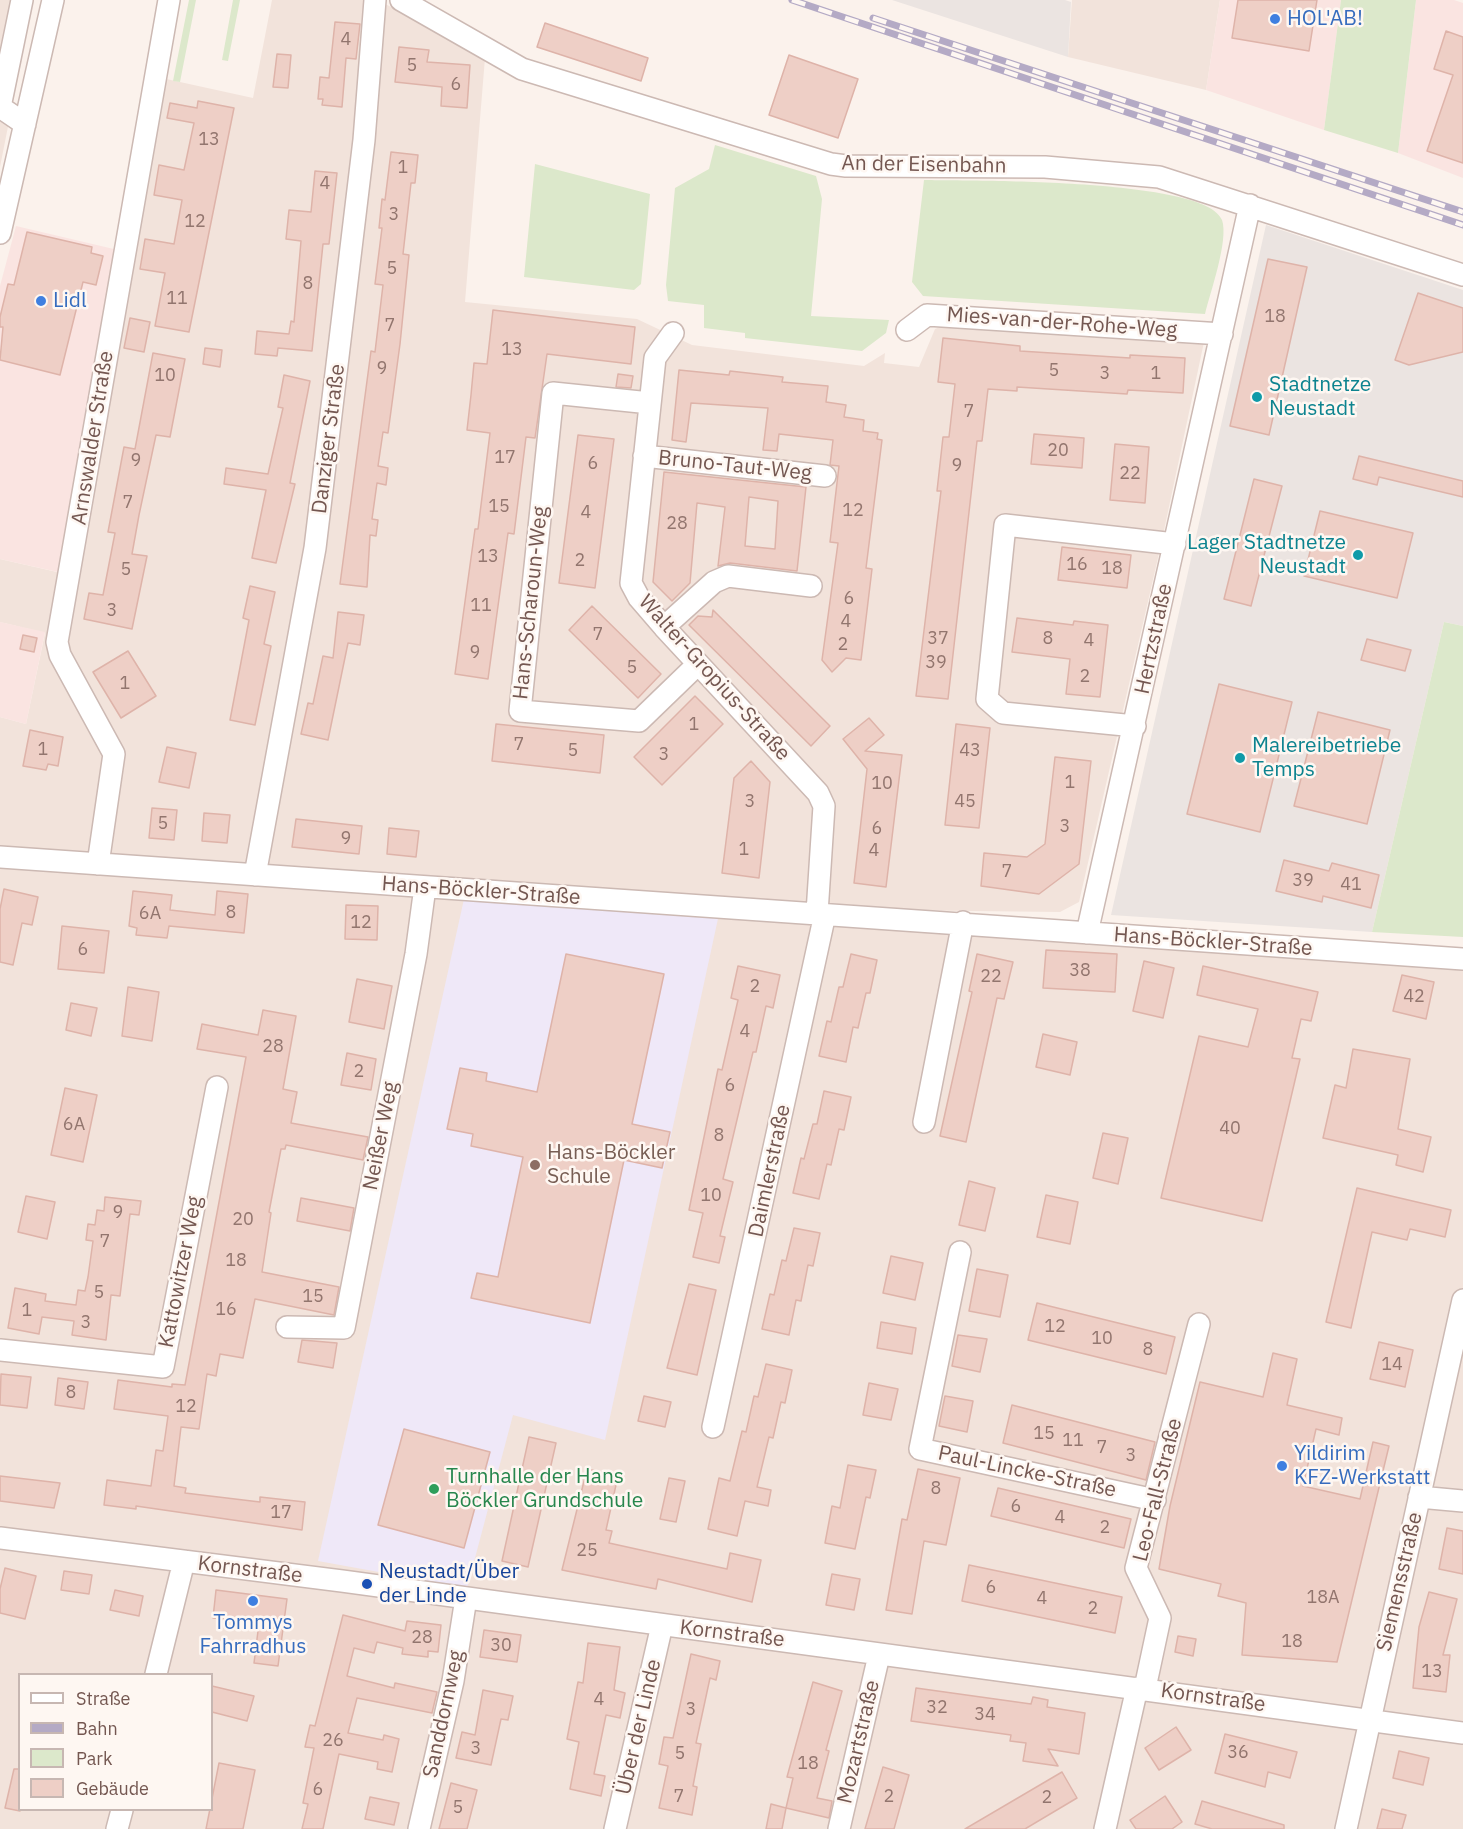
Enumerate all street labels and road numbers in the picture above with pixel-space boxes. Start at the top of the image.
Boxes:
street label: An der Eisenbahn [841,151,1007,179]
street label: Mies-van-der-Rohe-Weg [946,302,1178,344]
street label: Arnswalder Straße [67,349,119,527]
street label: Danziger Straße [307,363,351,515]
street label: Bruno-Taut-Weg [657,445,813,487]
street label: Hans-Scharoun-Weg [508,505,554,701]
street label: Hertzstraße [1130,581,1178,697]
street label: Walter-Gropius-Straße [633,590,795,766]
street label: Hans-Böckler-Straße [381,871,581,911]
street label: Hans-Böckler-Straße [1113,922,1313,962]
street label: Neißer Weg [358,1079,404,1193]
street label: Daimlerstraße [744,1102,796,1240]
street label: Kattowitzer Weg [154,1194,208,1350]
street label: Leo-Fall-Straße [1128,1416,1188,1564]
street label: Paul-Lincke-Straße [936,1441,1118,1503]
street label: Siemensstraße [1372,1510,1428,1654]
street label: Kornstraße [196,1551,304,1589]
street label: Kornstraße [678,1615,786,1653]
street label: Sanddornweg [418,1648,470,1780]
street label: Über der Linde [611,1657,667,1797]
street label: Mozartstraße [833,1678,885,1806]
street label: Kornstraße [1159,1678,1267,1718]

